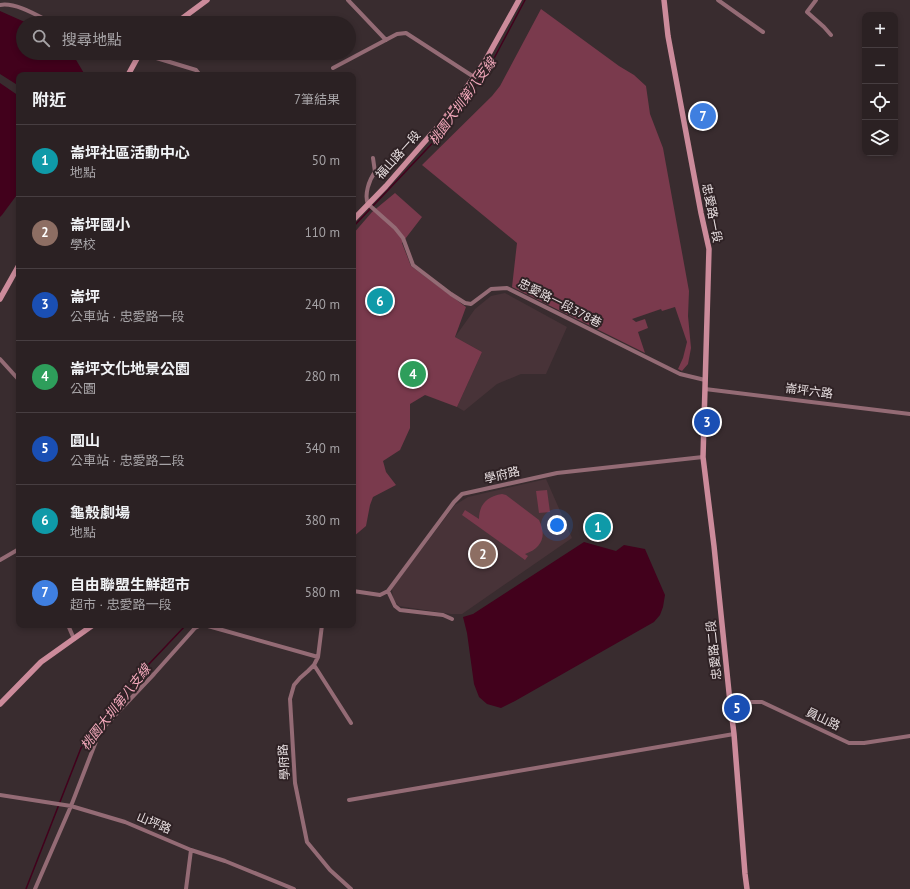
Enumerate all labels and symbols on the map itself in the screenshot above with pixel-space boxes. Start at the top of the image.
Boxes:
water label: 桃園大圳第八支線 [425,53,501,148]
pin: 7 [690,101,716,131]
street label: 福山路一段 [372,127,423,182]
street label: 忠愛路一段 [699,182,726,244]
street label: 忠愛路一段378巷 [516,275,604,330]
pin: 6 [367,286,393,316]
pin: 4 [400,359,426,389]
street label: 崙坪六路 [784,380,834,401]
pin: 3 [694,407,720,437]
street label: 學府路 [483,463,521,486]
pin: 1 [585,512,611,542]
your location [547,515,567,535]
pin: 2 [470,539,496,569]
street label: 忠愛路二段 [703,619,724,681]
water label: 桃園大圳第八支線 [77,660,155,754]
pin: 5 [724,693,750,723]
street label: 員山路 [804,704,843,733]
street label: 學府路 [275,744,292,781]
street label: 山坪路 [135,809,174,836]

